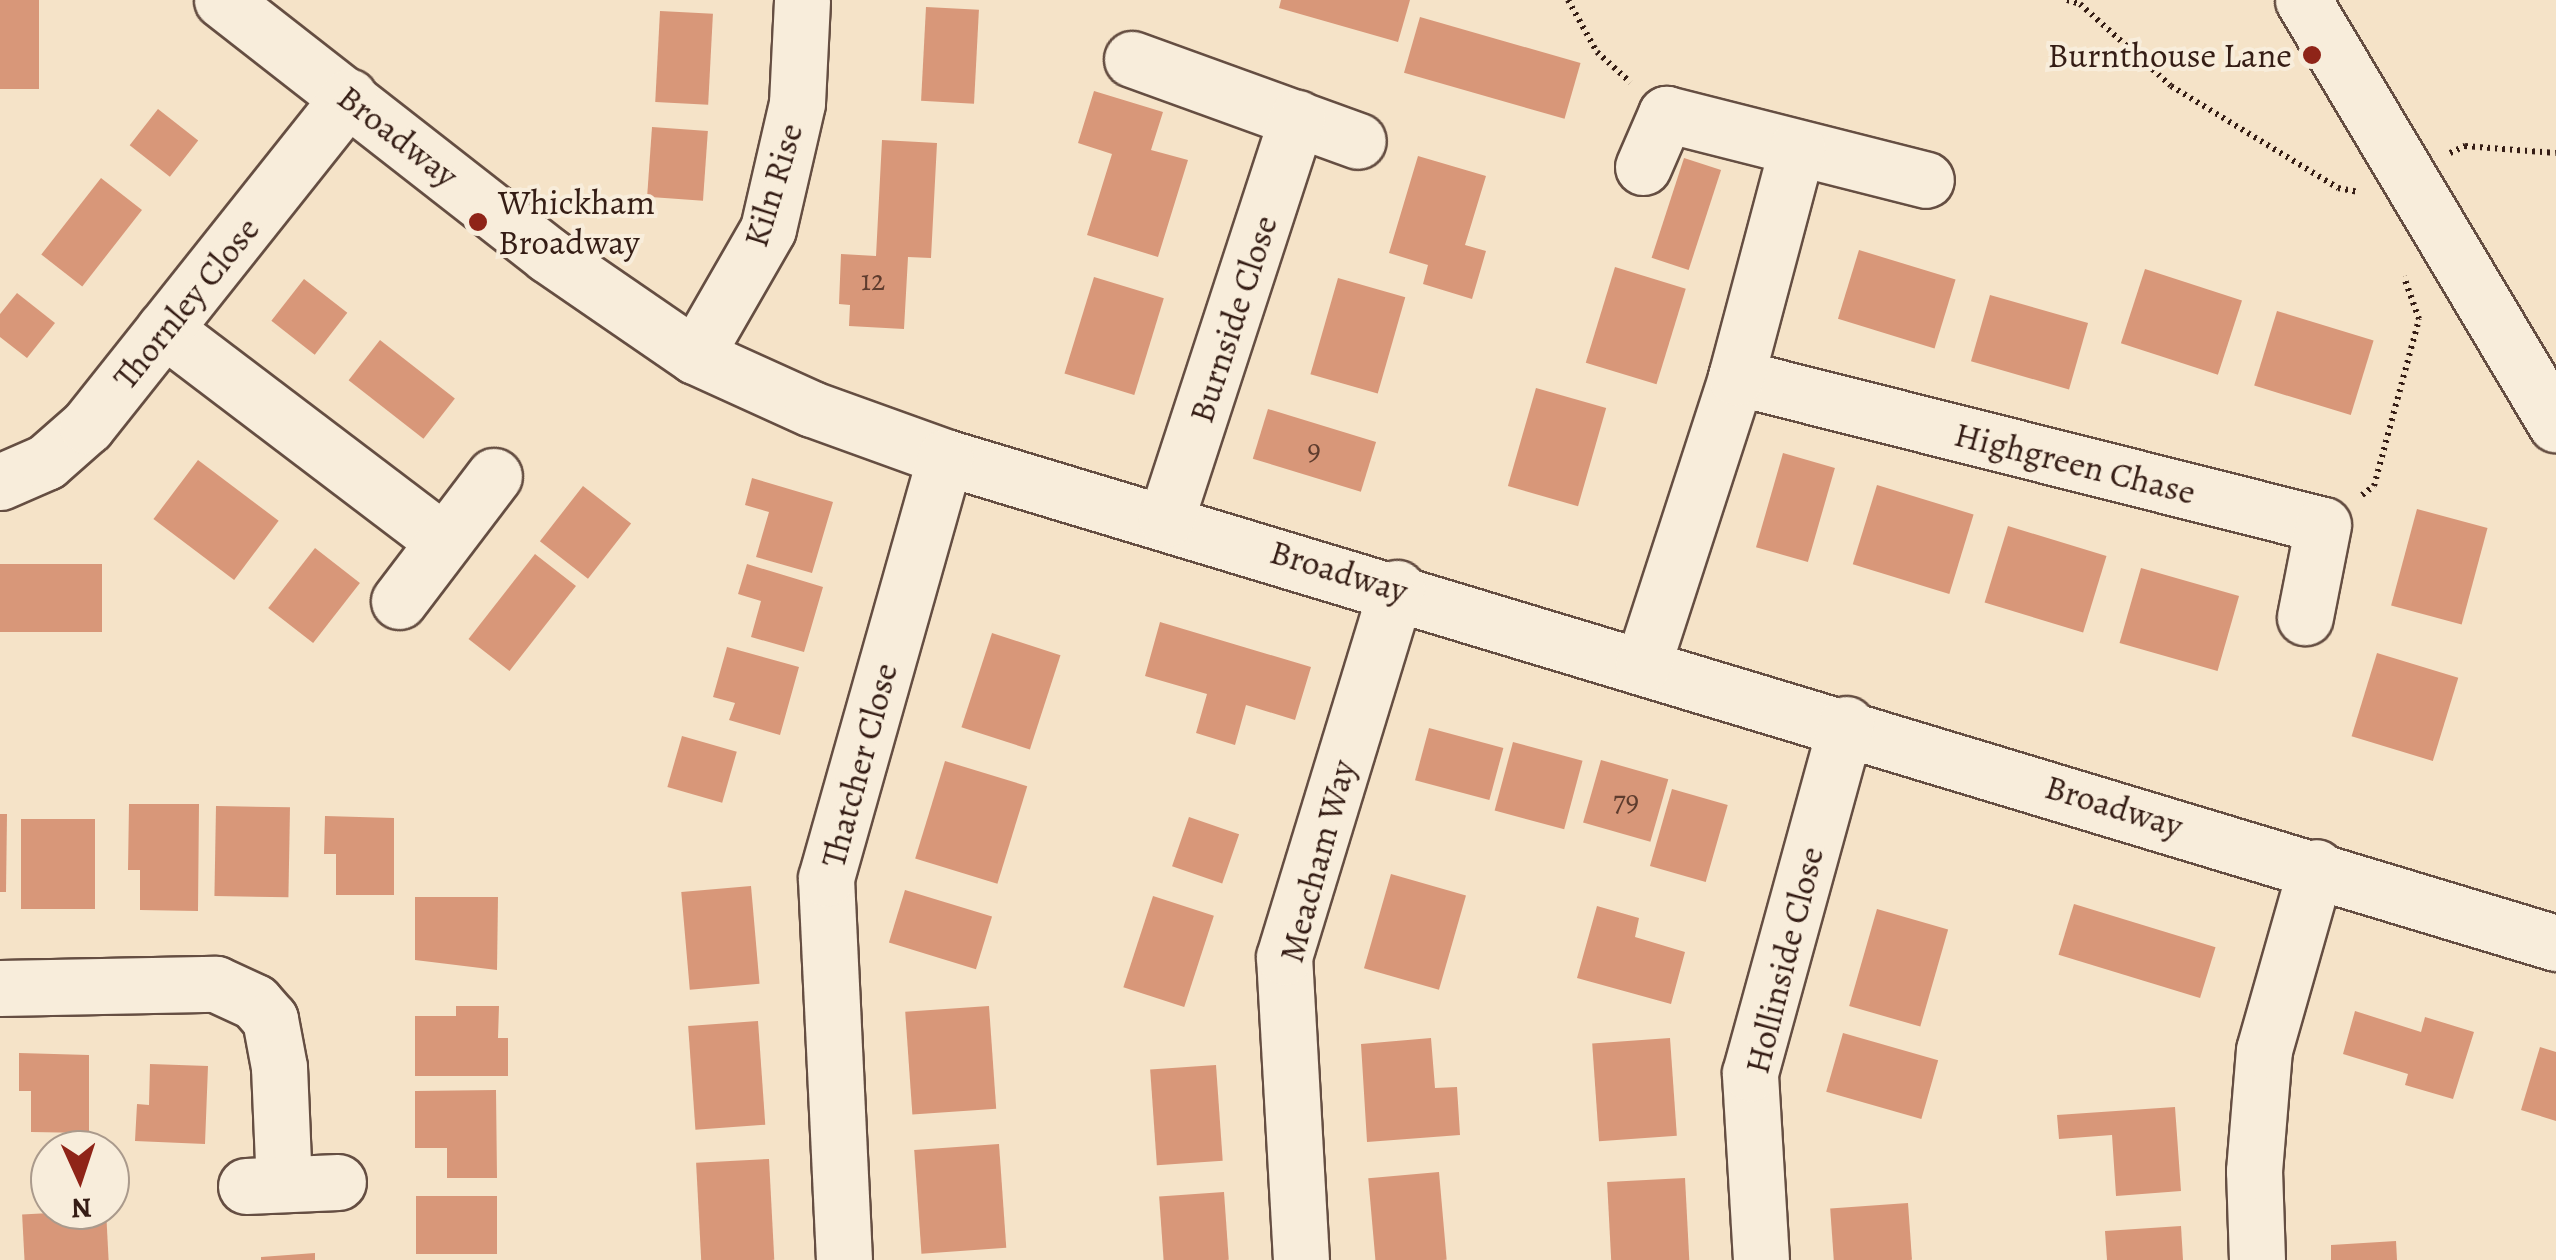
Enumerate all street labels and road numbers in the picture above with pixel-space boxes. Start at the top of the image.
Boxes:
street label: Broadway [329,76,467,196]
street label: Kiln Rise [734,118,812,252]
street label: Thornley Close [104,209,268,397]
street label: Burnside Close [1180,210,1286,428]
street label: Highgreen Chase [1950,413,2200,513]
street label: Broadway [1265,530,1413,612]
street label: Thatcher Close [812,658,906,872]
street label: Meacham Way [1270,755,1364,967]
street label: Broadway [2040,765,2188,847]
street label: Hollinside Close [1736,842,1832,1078]

